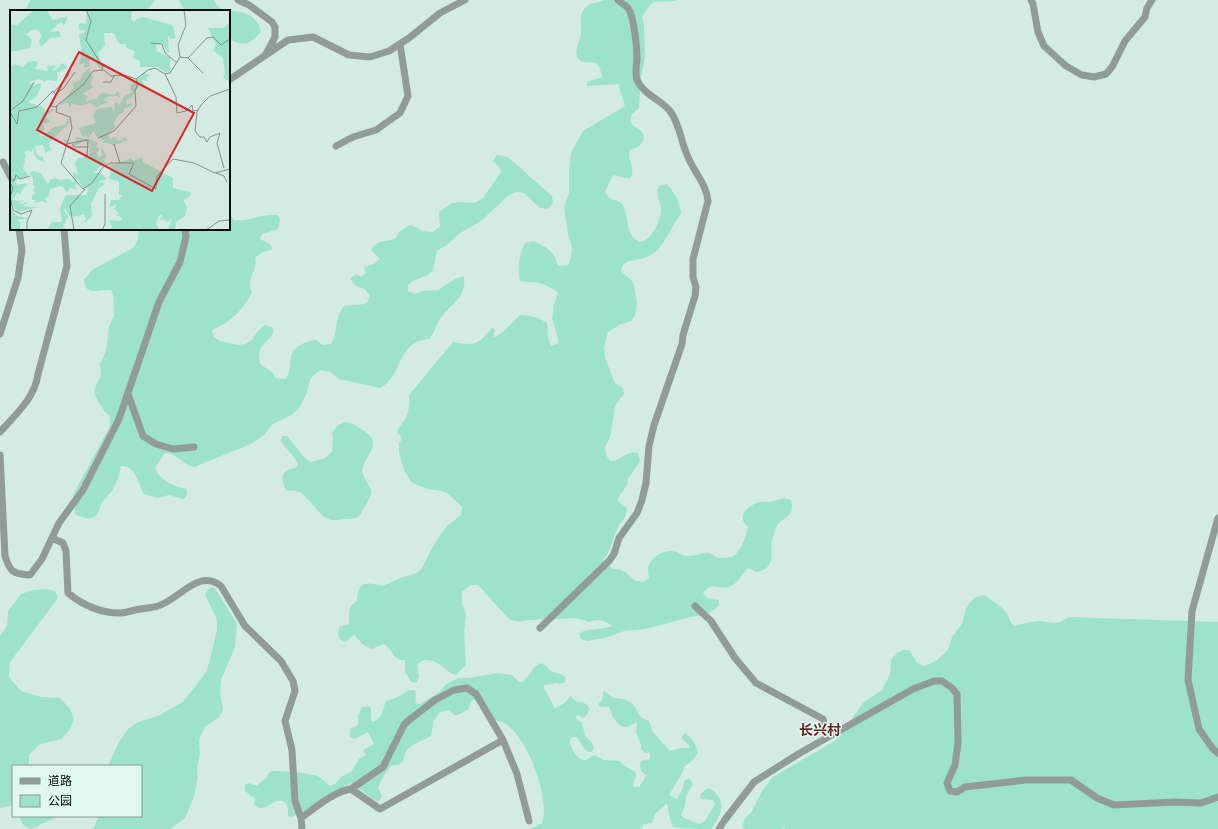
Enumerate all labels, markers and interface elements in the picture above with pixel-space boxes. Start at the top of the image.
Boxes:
inset map [10,10,230,230]
district label: 长兴村 [799,720,841,739]
legend [12,765,142,817]
text: 道路 [48,772,72,789]
text: 公园 [48,792,72,809]

